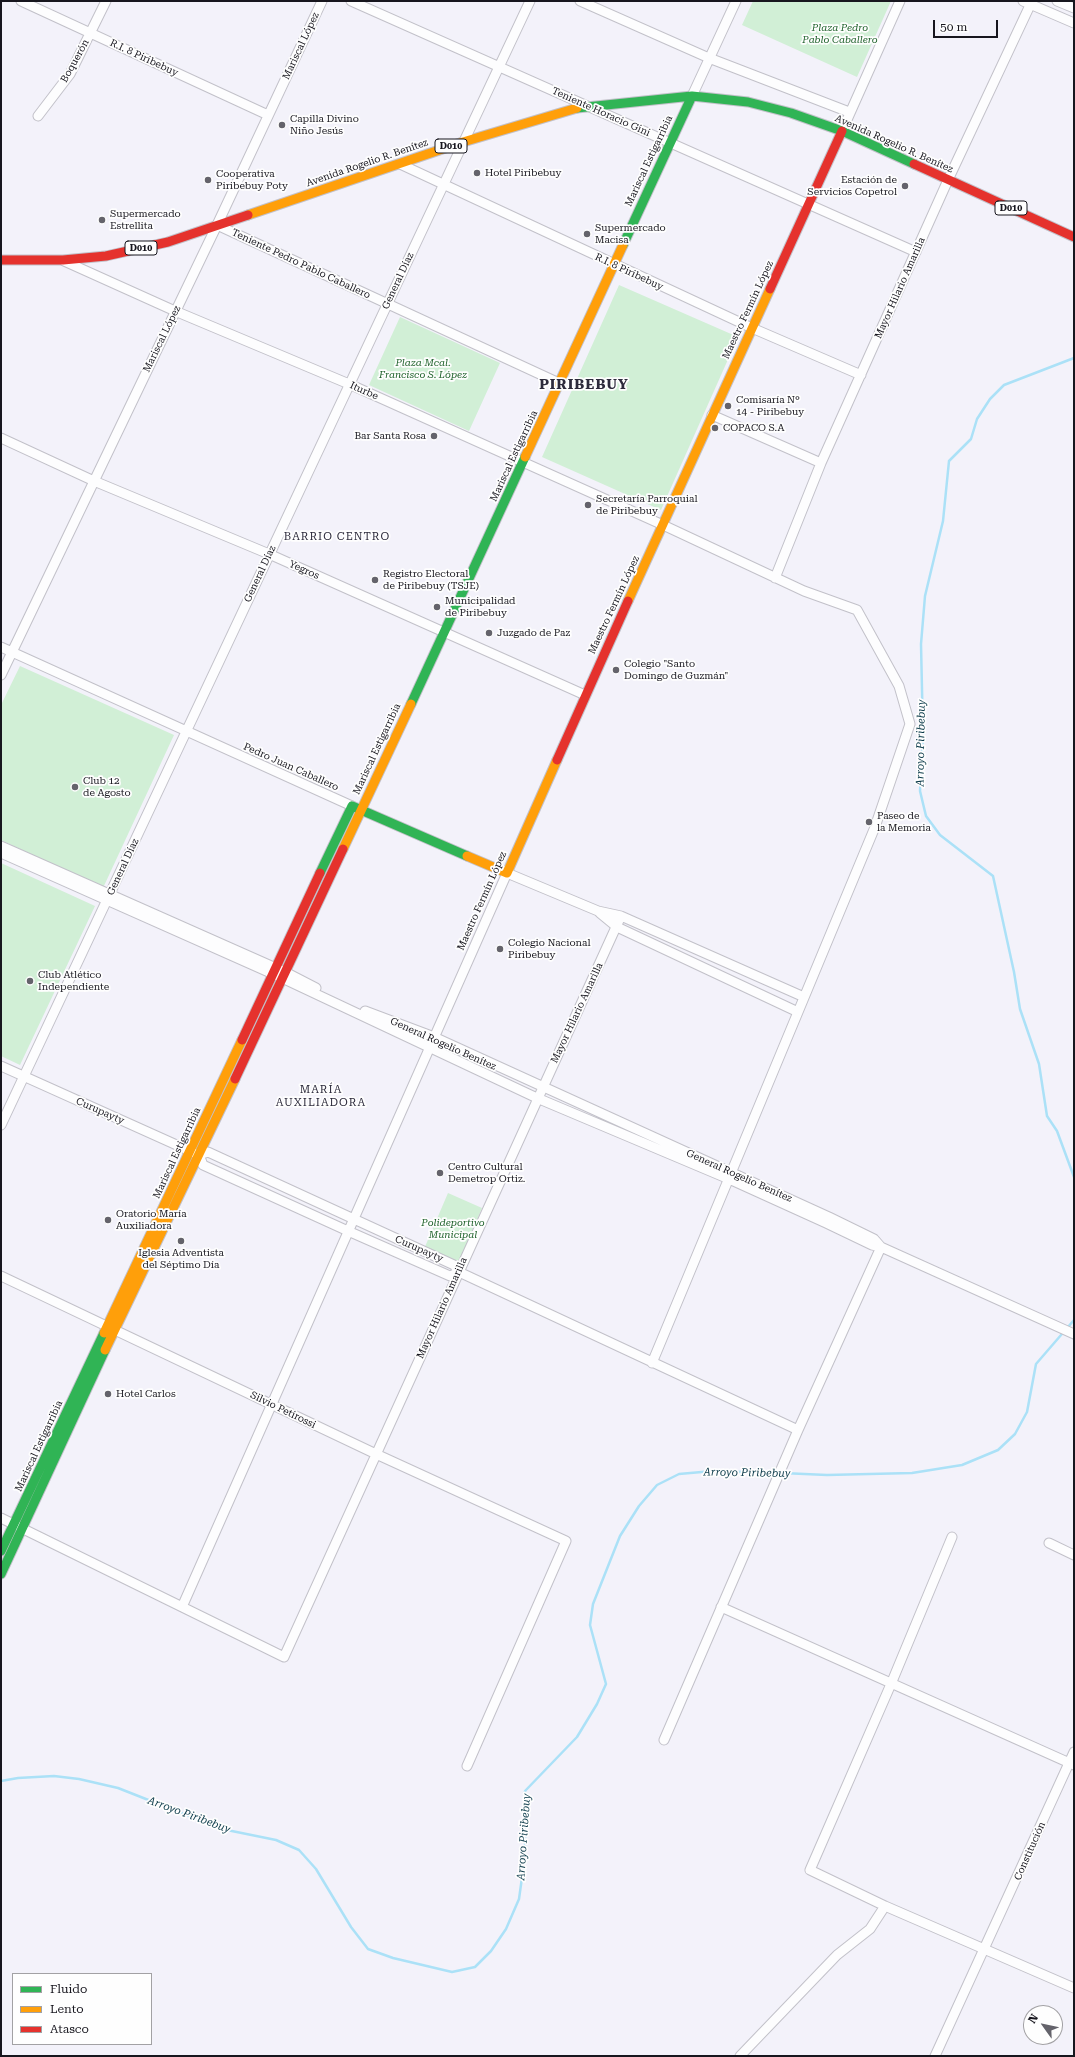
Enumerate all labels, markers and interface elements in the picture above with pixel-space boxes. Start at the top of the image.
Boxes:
street label: Mariscal López [280,11,322,81]
scale bar [935,12,1000,38]
text: 50 m [940,20,967,34]
park label: Plaza Pedro Pablo Caballero [802,22,878,46]
street label: Boquerón [58,37,92,85]
street label: R.I. 8 Piribebuy [108,37,180,79]
street label: Teniente Horacio Gini [550,85,652,139]
street label: Avenida Rogelio R. Benítez [833,112,955,176]
place label: Capilla Divino Niño Jesús [290,113,359,136]
street label: Mariscal Estigarribia [623,114,675,208]
marker: Capilla Divino Niño Jesús [277,120,287,130]
street label: Avenida Rogelio R. Benítez [304,136,430,190]
road number: D010 [435,139,467,153]
place label: Hotel Piribebuy [485,167,561,179]
place label: Cooperativa Piribebuy Poty [216,168,288,192]
marker: Hotel Piribebuy [472,168,482,178]
place label: Estación de Servicios Copetrol [807,174,897,198]
marker: Cooperativa Piribebuy Poty [203,175,213,185]
marker: Estación de Servicios Copetrol [900,181,910,191]
road number: D010 [995,201,1027,215]
place label: Supermercado Estrellita [110,208,181,232]
marker: Supermercado Estrellita [97,215,107,225]
place label: Supermercado Macisa [595,222,666,246]
street label: Teniente Pedro Pablo Caballero [230,227,372,301]
marker: Supermercado Macisa [582,229,592,239]
street label: Mayor Hilario Amarilla [872,236,928,340]
road number: D010 [125,241,157,255]
street label: General Díaz [380,251,416,311]
street label: R.I. 8 Piribebuy [593,251,665,293]
street label: Maestro Fermín López [720,259,776,361]
street label: Mariscal López [141,304,183,374]
park label: Plaza Mcal. Francisco S. López [379,357,467,380]
district label: PIRIBEBUY [539,377,629,393]
street label: Iturbe [348,379,380,403]
place label: Comisaría N° 14 - Piribebuy [736,394,804,418]
marker: Comisaría N° 14 - Piribebuy [723,401,733,411]
street label: Mariscal Estigarribia [488,409,540,503]
place label: COPACO S.A [723,422,784,434]
marker: COPACO S.A [710,423,720,433]
place label: Bar Santa Rosa [354,430,426,442]
marker: Bar Santa Rosa [429,431,439,441]
place label: Secretaría Parroquial de Piribebuy [596,493,697,516]
marker: Secretaría Parroquial de Piribebuy [583,500,593,510]
district label: BARRIO CENTRO [284,530,390,544]
street label: General Díaz [242,544,278,604]
street label: Maestro Fermín López [586,554,642,656]
street label: Yegros [287,558,321,582]
place label: Registro Electoral de Piribebuy (TSJE) [383,568,479,592]
marker: Registro Electoral de Piribebuy (TSJE) [370,575,380,585]
place label: Municipalidad de Piribebuy [445,595,515,618]
marker: Municipalidad de Piribebuy [432,602,442,612]
place label: Juzgado de Paz [497,627,570,639]
marker: Juzgado de Paz [484,628,494,638]
place label: Colegio "Santo Domingo de Guzmán" [624,658,728,682]
marker: Colegio "Santo Domingo de Guzmán" [611,665,621,675]
water label: Arroyo Piribebuy [914,699,928,787]
street label: Mariscal Estigarribia [351,702,403,796]
street label: Pedro Juan Caballero [241,741,341,793]
place label: Club 12 de Agosto [83,775,131,798]
marker: Club 12 de Agosto [70,782,80,792]
place label: Paseo de la Memoria [877,810,931,834]
marker: Paseo de la Memoria [864,817,874,827]
street label: General Díaz [105,837,141,897]
street label: Maestro Fermín López [455,850,509,952]
place label: Colegio Nacional Piribebuy [508,937,590,960]
marker: Colegio Nacional Piribebuy [495,944,505,954]
street label: Mayor Hilario Amarilla [548,961,606,1065]
place label: Club Atlético Independiente [38,969,109,992]
marker: Club Atlético Independiente [25,976,35,986]
street label: General Rogelio Benítez [388,1015,498,1073]
district label: MARÍA AUXILIADORA [276,1083,366,1109]
street label: Curupayty [74,1095,126,1127]
street label: Mariscal Estigarribia [151,1106,203,1200]
street label: General Rogelio Benítez [684,1147,794,1205]
place label: Centro Cultural Demetrop Ortiz. [448,1161,525,1184]
marker: Centro Cultural Demetrop Ortiz. [435,1168,445,1178]
place label: Oratorio María Auxiliadora [116,1208,187,1232]
marker: Oratorio María Auxiliadora [103,1215,113,1225]
park label: Polideportivo Municipal [421,1217,485,1240]
street label: Curupayty [393,1233,445,1265]
marker: Iglesia Adventista del Séptimo Día [176,1236,186,1246]
place label: Iglesia Adventista del Séptimo Día [138,1247,224,1270]
street label: Mayor Hilario Amarilla [414,1256,470,1360]
place label: Hotel Carlos [116,1388,176,1400]
marker: Hotel Carlos [103,1389,113,1399]
street label: Silvio Petirossi [248,1389,318,1431]
street label: Mariscal Estigarribia [13,1399,65,1493]
water label: Arroyo Piribebuy [703,1466,791,1480]
water label: Arroyo Piribebuy [514,1793,534,1881]
water label: Arroyo Piribebuy [146,1794,232,1836]
street label: Constitución [1012,1820,1048,1882]
legend [12,1973,152,2045]
text: Fluido [50,1982,87,1996]
text: Lento [50,2002,84,2016]
north arrow [1023,2005,1063,2045]
text: N [1026,2012,1041,2026]
text: Atasco [50,2022,89,2036]

